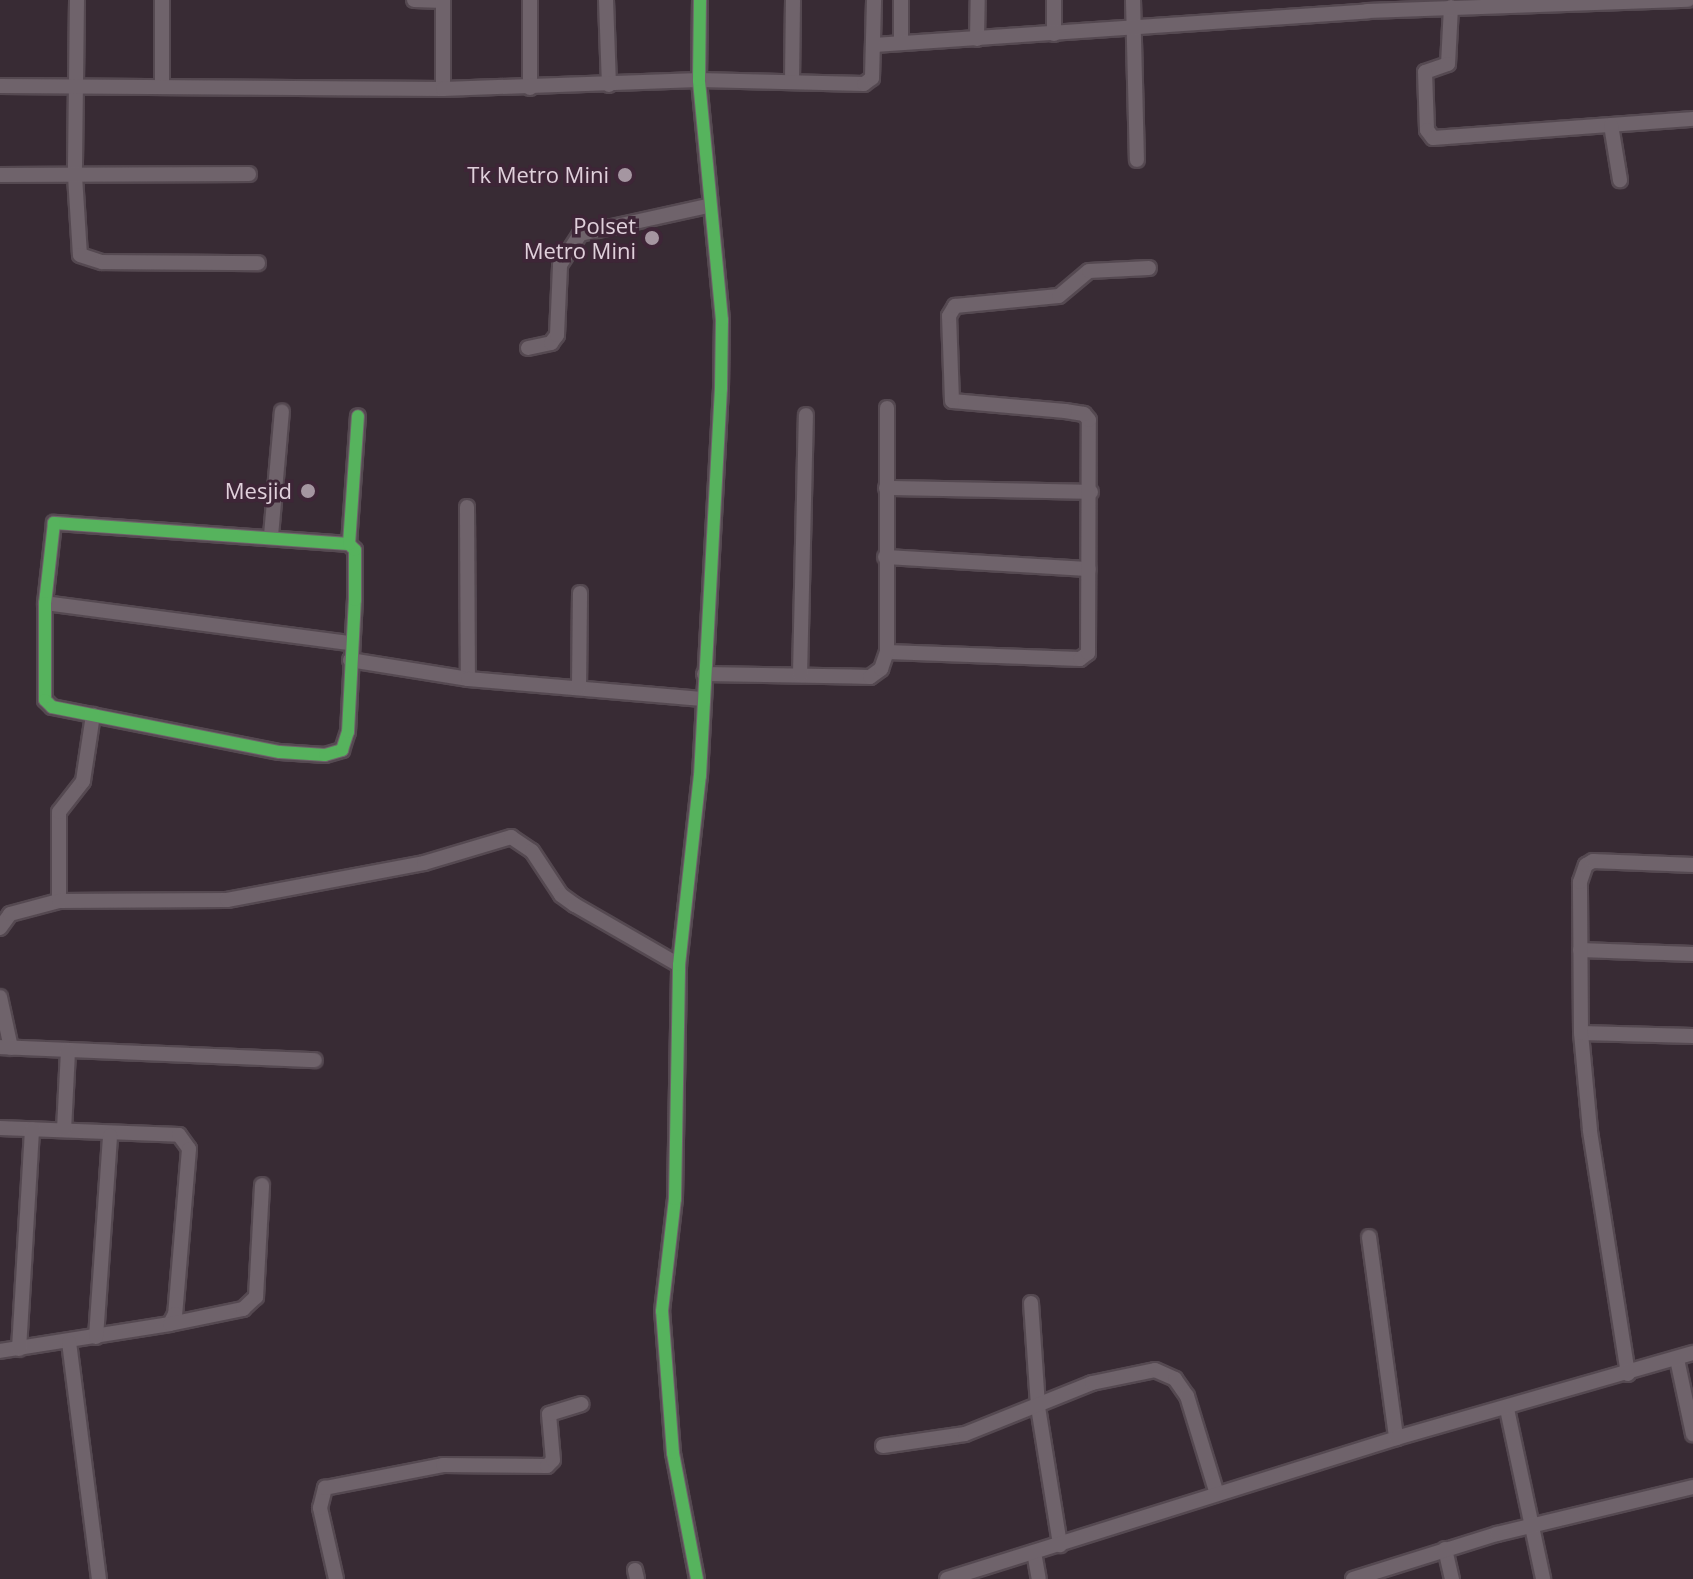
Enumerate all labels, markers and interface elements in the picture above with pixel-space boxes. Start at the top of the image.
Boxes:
place label: Tk Metro Mini [467,162,609,188]
marker: Tk Metro Mini [616,166,634,184]
place label: Polset Metro Mini [524,212,636,264]
marker: Polset Metro Mini [643,229,661,247]
place label: Mesjid [225,478,292,504]
marker: Mesjid [299,482,317,500]

